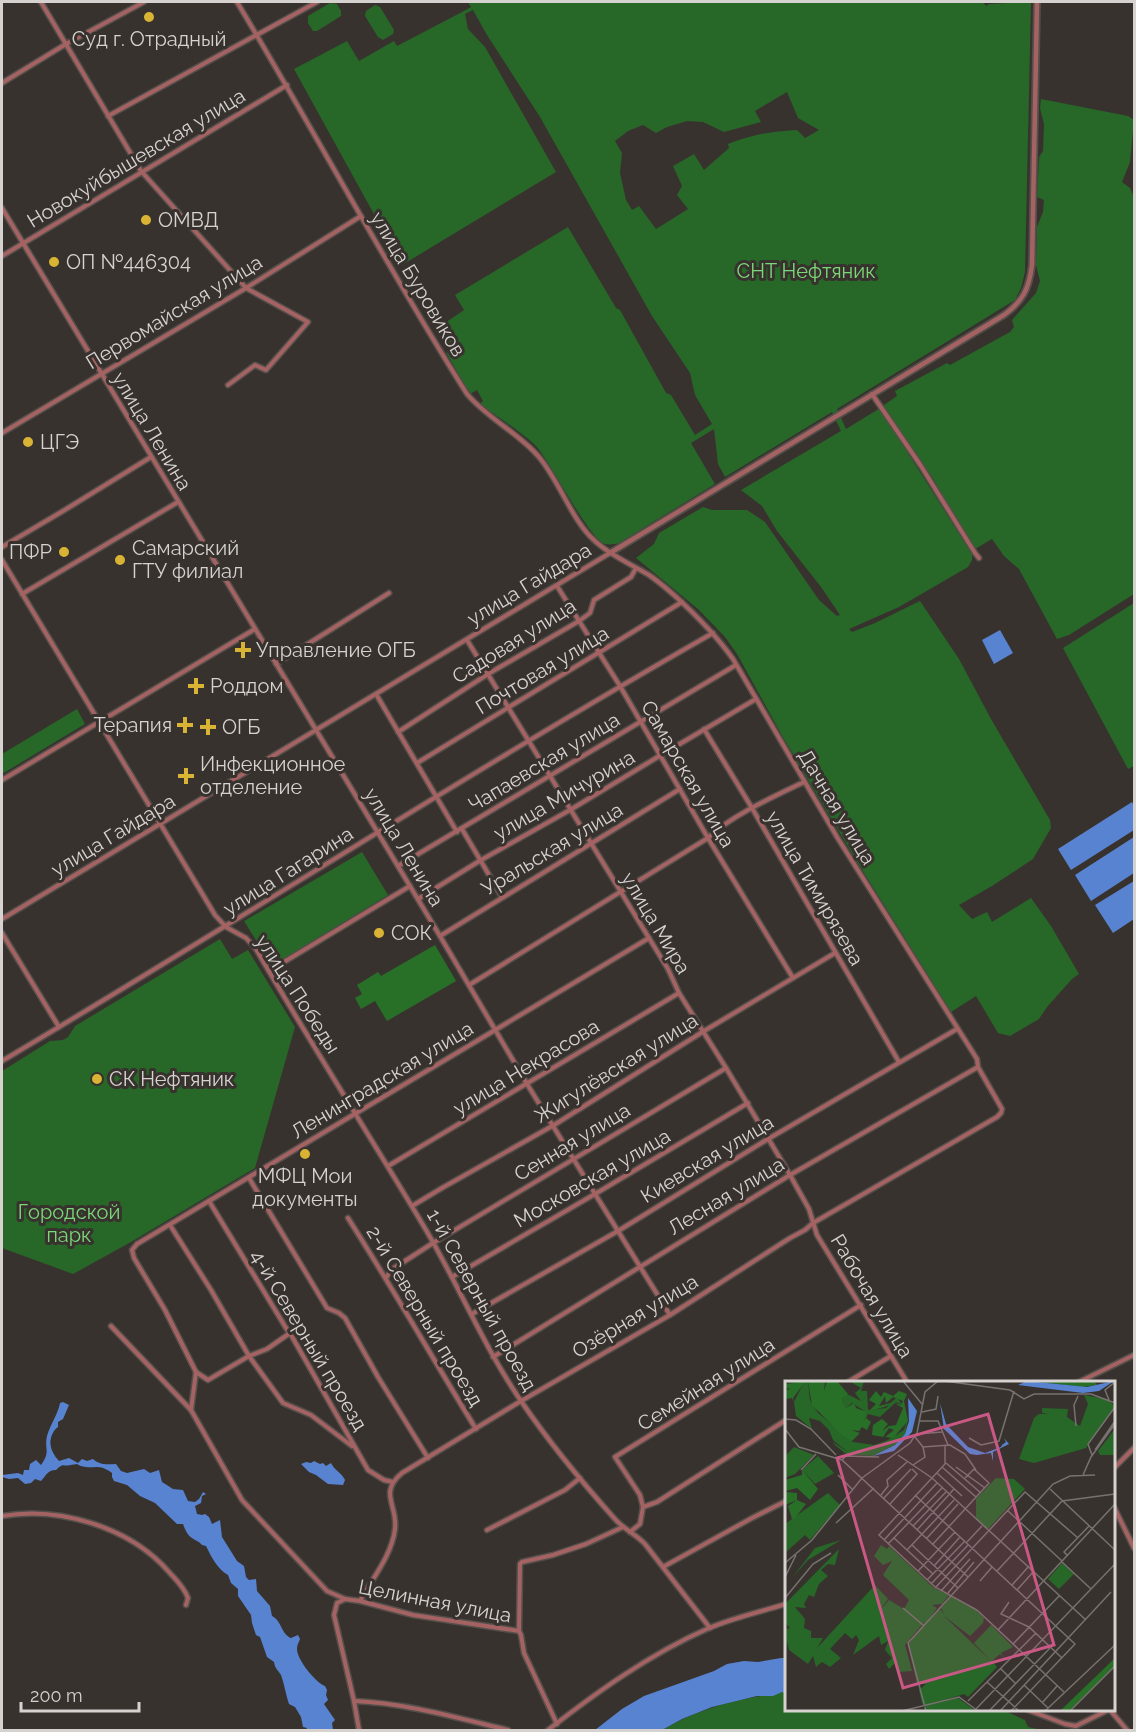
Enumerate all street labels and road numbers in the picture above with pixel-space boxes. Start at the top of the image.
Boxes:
street label: Новокуйбышевская улица [23,83,249,233]
street label: улица Буровиков [365,207,471,361]
street label: Первомайская улица [81,250,267,374]
street label: улица Ленина [107,367,197,495]
street label: улица Гайдара [463,538,595,630]
street label: Садовая улица [448,593,580,689]
street label: Почтовая улица [471,621,613,719]
street label: Самарская улица [636,696,740,852]
street label: Чапаевская улица [464,707,624,817]
street label: улица Мичурина [489,745,639,845]
street label: Дачная улица [793,745,881,869]
street label: улица Ленина [359,783,449,911]
street label: улица Гайдара [47,789,179,881]
street label: Уральская улица [477,797,627,901]
street label: улица Тимирязева [761,806,869,970]
street label: улица Гагарина [219,821,357,921]
street label: улица Мира [616,868,696,978]
street label: улица Победы [251,930,345,1058]
street label: Жигулёвская улица [530,1008,702,1128]
street label: улица Некрасова [449,1014,603,1120]
street label: Ленинградская улица [287,1016,477,1144]
street label: Сенная улица [510,1098,634,1186]
street label: Киевская улица [636,1110,778,1208]
street label: Московская улица [510,1123,674,1233]
street label: Лесная улица [664,1152,788,1240]
street label: 1-й Северный проезд [422,1205,542,1396]
street label: 2-й Северный проезд [362,1221,489,1411]
street label: Рабочая улица [826,1230,918,1362]
street label: 4-й Северный проезд [245,1245,373,1435]
street label: Озёрная улица [568,1269,702,1363]
street label: Семейная улица [633,1332,779,1436]
street label: Целинная улица [356,1574,514,1628]

